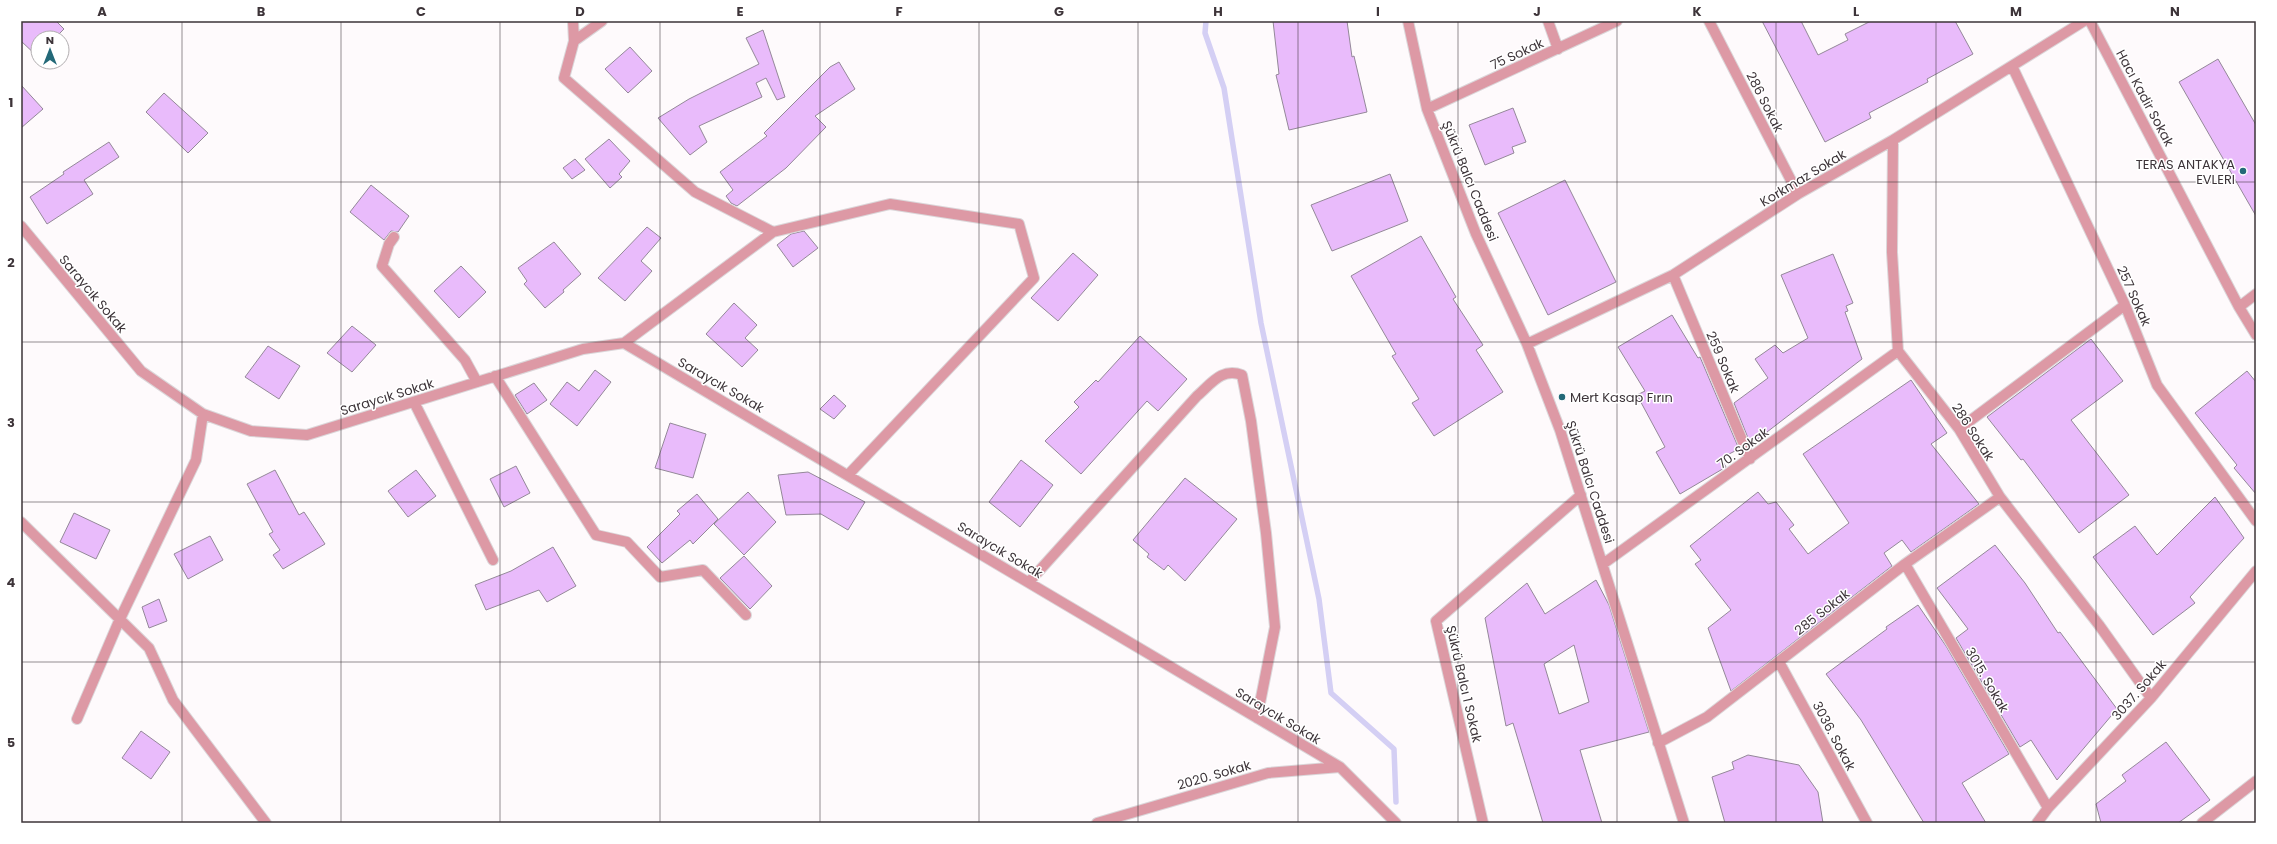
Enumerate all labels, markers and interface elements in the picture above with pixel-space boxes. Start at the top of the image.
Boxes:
text: A [97,2,107,21]
text: B [257,2,266,21]
text: C [416,2,426,21]
text: D [575,2,585,21]
text: E [736,2,744,21]
text: F [895,2,903,21]
text: G [1054,2,1064,21]
text: H [1213,2,1223,21]
text: I [1376,2,1380,21]
text: J [1533,2,1541,21]
text: K [1692,2,1702,21]
text: L [1853,2,1859,21]
text: M [2010,2,2022,21]
text: N [2170,2,2180,21]
north arrow [30,30,70,70]
text: N [46,32,54,48]
street label: 75 Sokak [1487,33,1547,75]
street label: Hacı Kadir Sokak [2111,46,2179,150]
street label: 286 Sokak [1742,68,1788,136]
text: 1 [9,93,13,112]
street label: Şükrü Balcı Caddesi [1437,118,1503,244]
street label: Korkmaz Sokak [1756,145,1850,211]
place label: TERAS ANTAKYA EVLERI [2136,155,2235,189]
marker: TERAS ANTAKYA EVLERI [2238,166,2248,176]
street label: Saraycık Sokak [55,251,132,337]
text: 2 [7,253,15,272]
street label: 257 Sokak [2112,263,2156,330]
street label: 259 Sokak [1701,328,1745,396]
street label: Saraycık Sokak [674,353,768,418]
street label: Saraycık Sokak [338,374,436,420]
place label: Mert Kasap Fırın [1570,388,1673,407]
marker: Mert Kasap Fırın [1557,392,1567,402]
street label: 286 Sokak [1947,399,1999,465]
text: 3 [7,413,15,432]
street label: Şükrü Balcı Caddesi [1561,418,1619,546]
street label: 70. Sokak [1713,423,1773,473]
street label: Saraycık Sokak [954,517,1047,583]
text: 4 [7,573,16,592]
street label: 285 Sokak [1790,584,1854,640]
street label: Şükrü Balcı 1 Sokak [1441,624,1487,745]
street label: 3015. Sokak [1961,644,2013,716]
street label: 3037. Sokak [2107,655,2171,724]
street label: Saraycık Sokak [1232,683,1325,749]
street label: 3036. Sokak [1808,698,1860,774]
text: 5 [7,733,15,752]
street label: 2020. Sokak [1175,755,1253,795]

